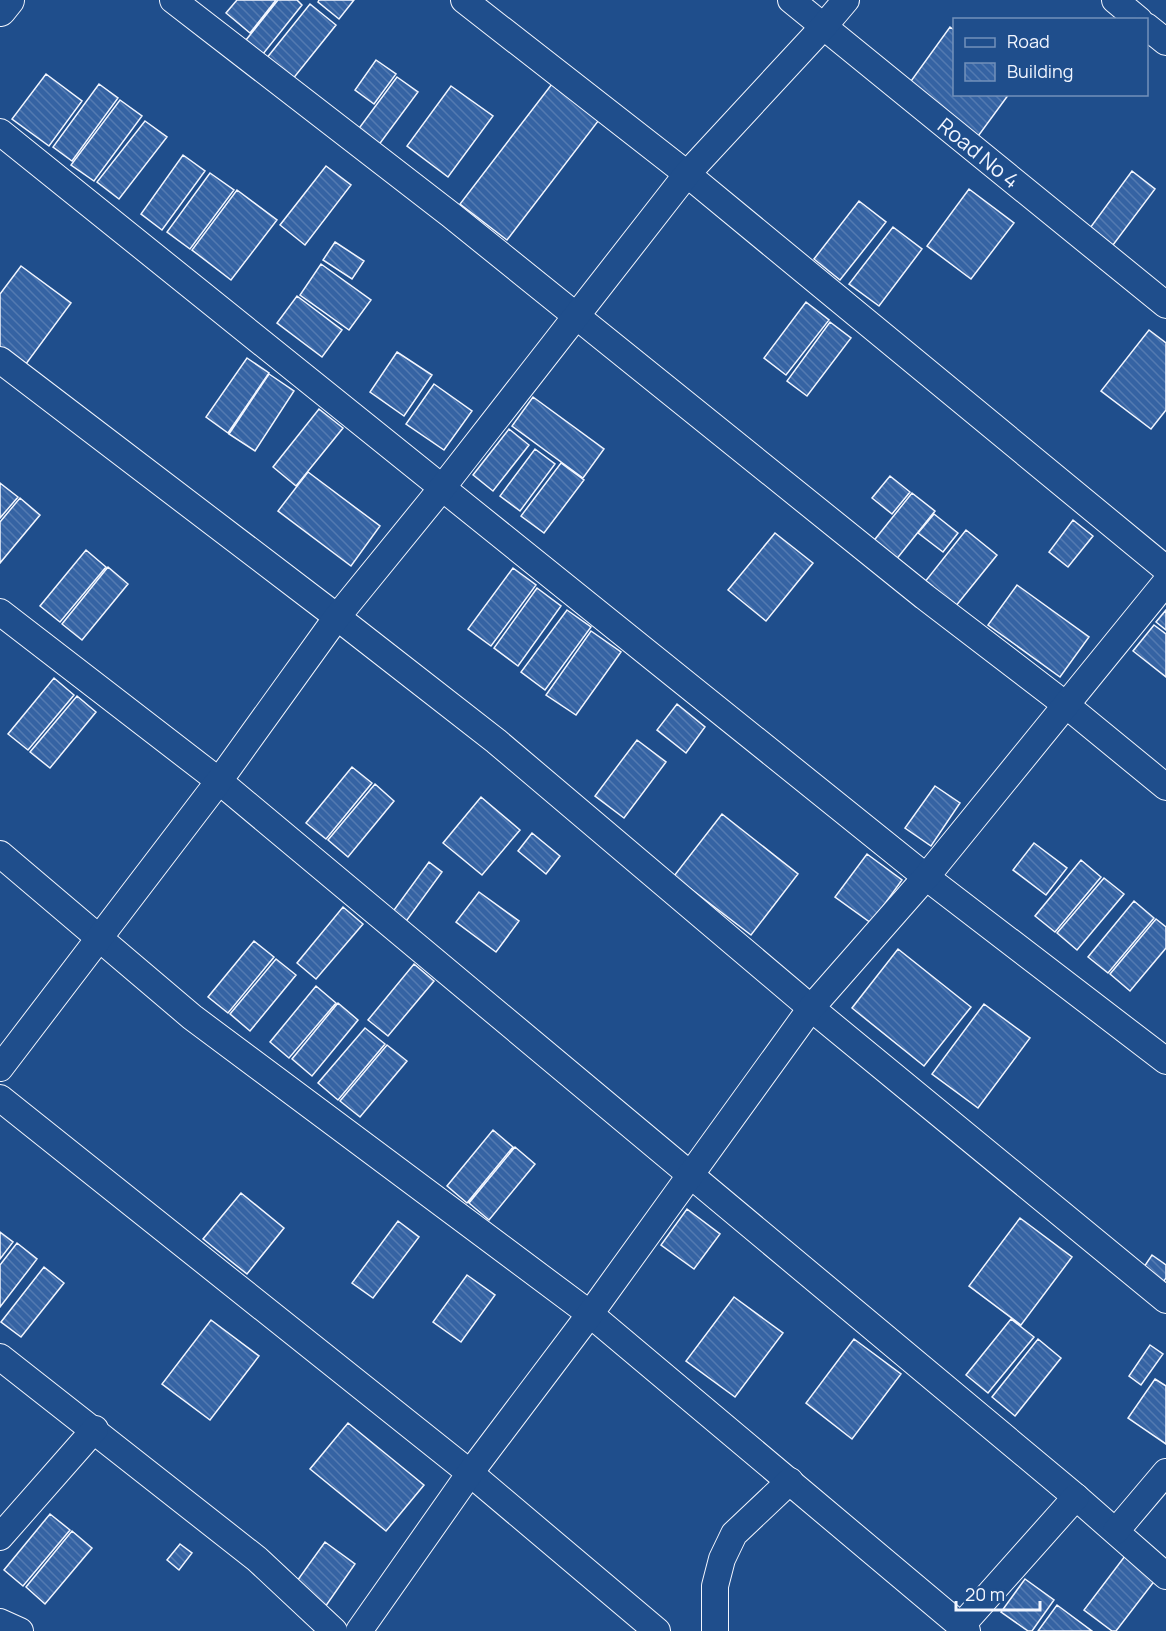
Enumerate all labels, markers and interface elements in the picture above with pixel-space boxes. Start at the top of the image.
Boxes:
legend [953,18,1148,96]
text: Road [1007,29,1050,53]
text: Building [1007,59,1073,83]
street label: Road No 4 [932,111,1025,194]
scale bar [956,1574,1040,1612]
text: 20 m [965,1582,1005,1606]

